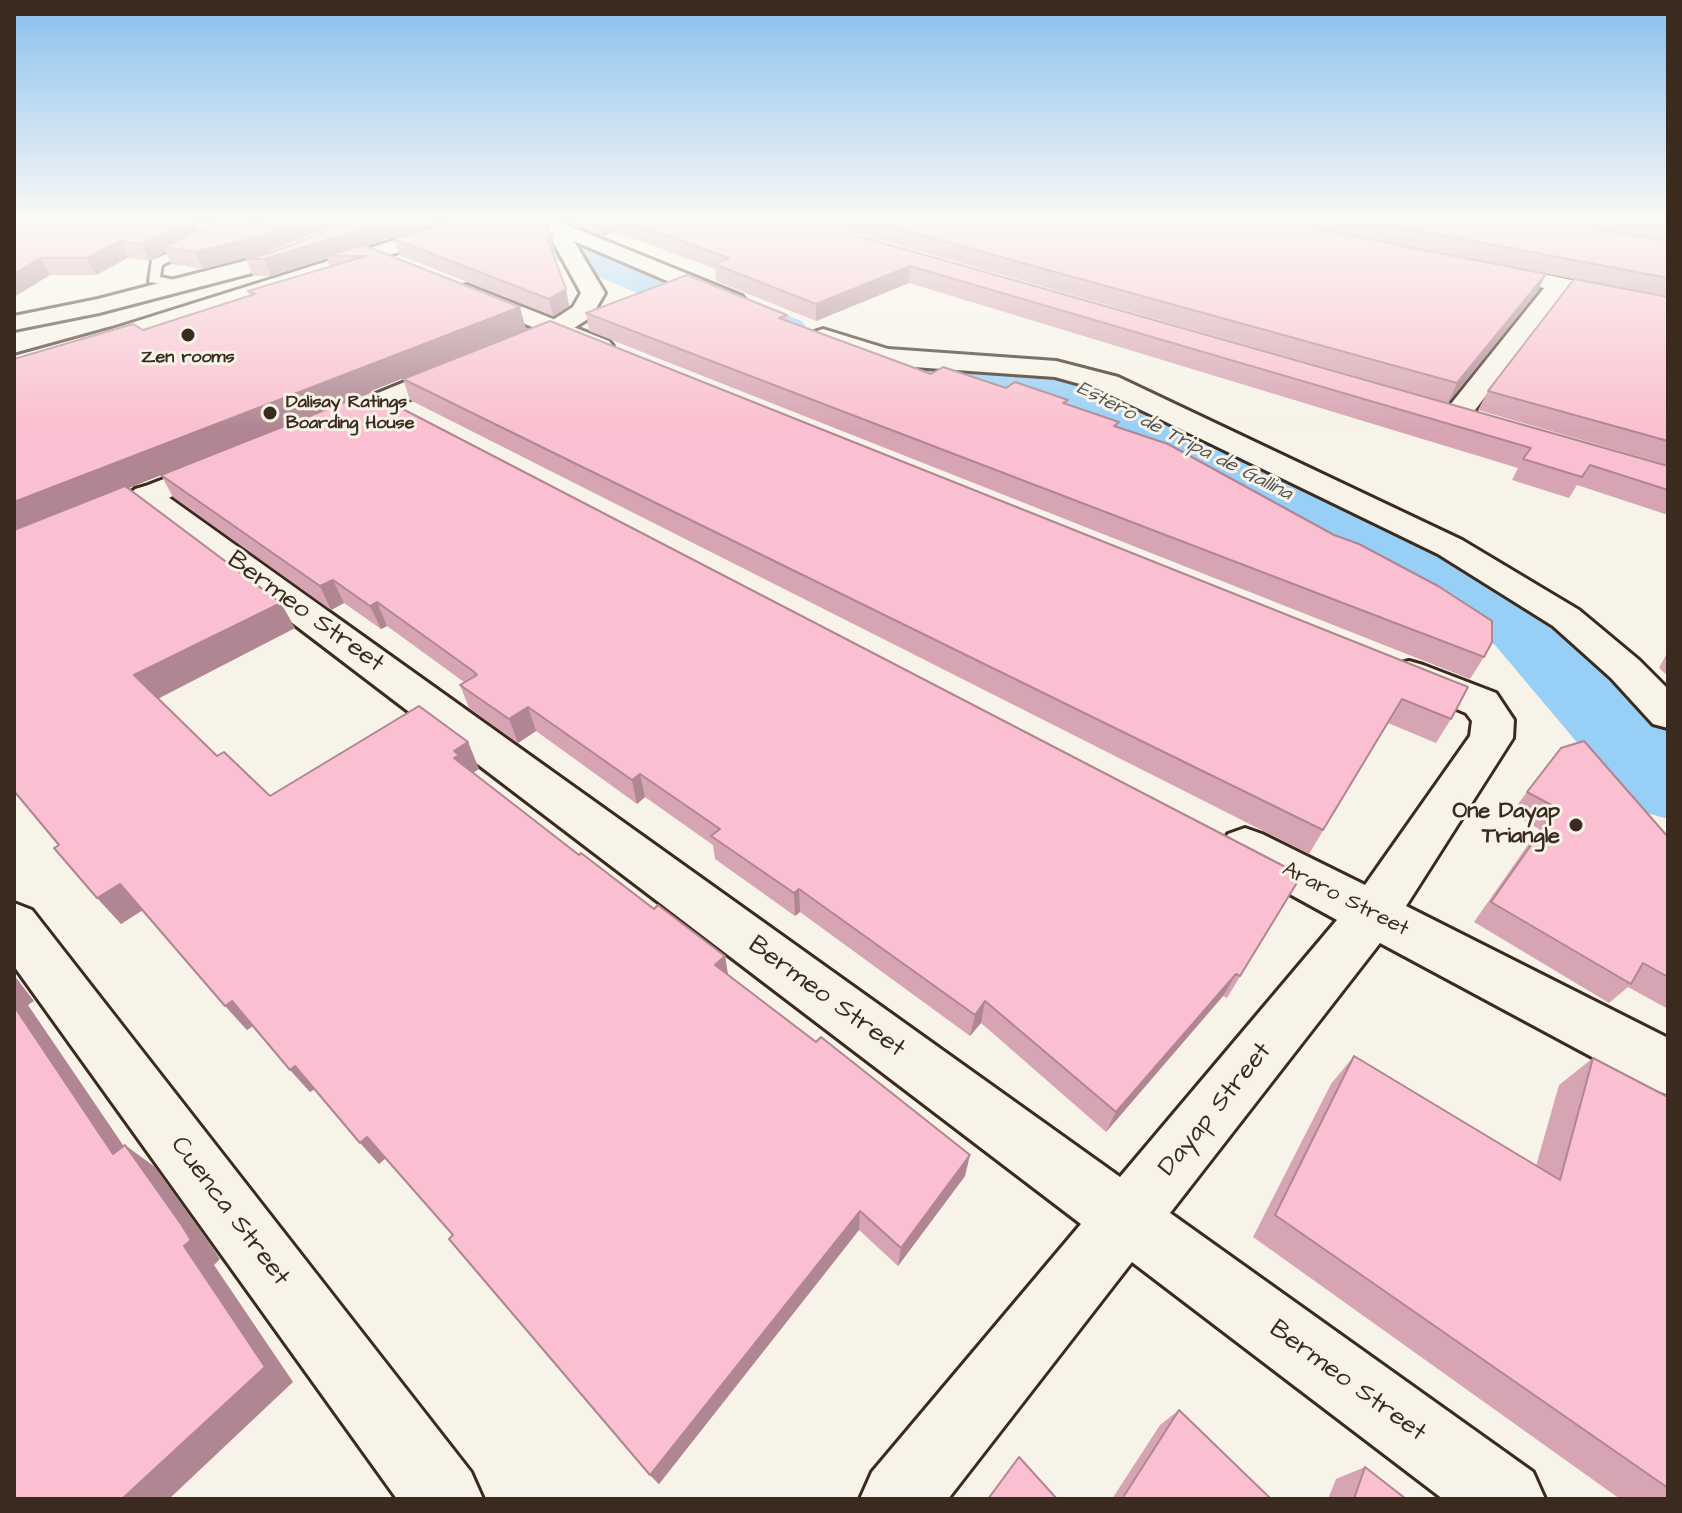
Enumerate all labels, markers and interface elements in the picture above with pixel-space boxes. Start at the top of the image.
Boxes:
marker: Zen rooms [179,326,197,344]
place label: Zen rooms [141,347,235,369]
water label: Estero de Tripa de Gallina [1072,377,1296,507]
place label: Dalisay Ratings Boarding House [286,392,414,434]
marker: Dalisay Ratings Boarding House [261,404,279,422]
street label: Bermeo Street [220,546,390,680]
place label: One Dayap Triangle [1453,799,1560,850]
marker: One Dayap Triangle [1567,816,1585,834]
street label: Araro Street [1277,857,1413,943]
street label: Bermeo Street [741,931,911,1065]
street label: Dayap Street [1153,1037,1279,1183]
street label: Cuenca Street [163,1131,295,1293]
street label: Bermeo Street [1262,1315,1432,1449]

